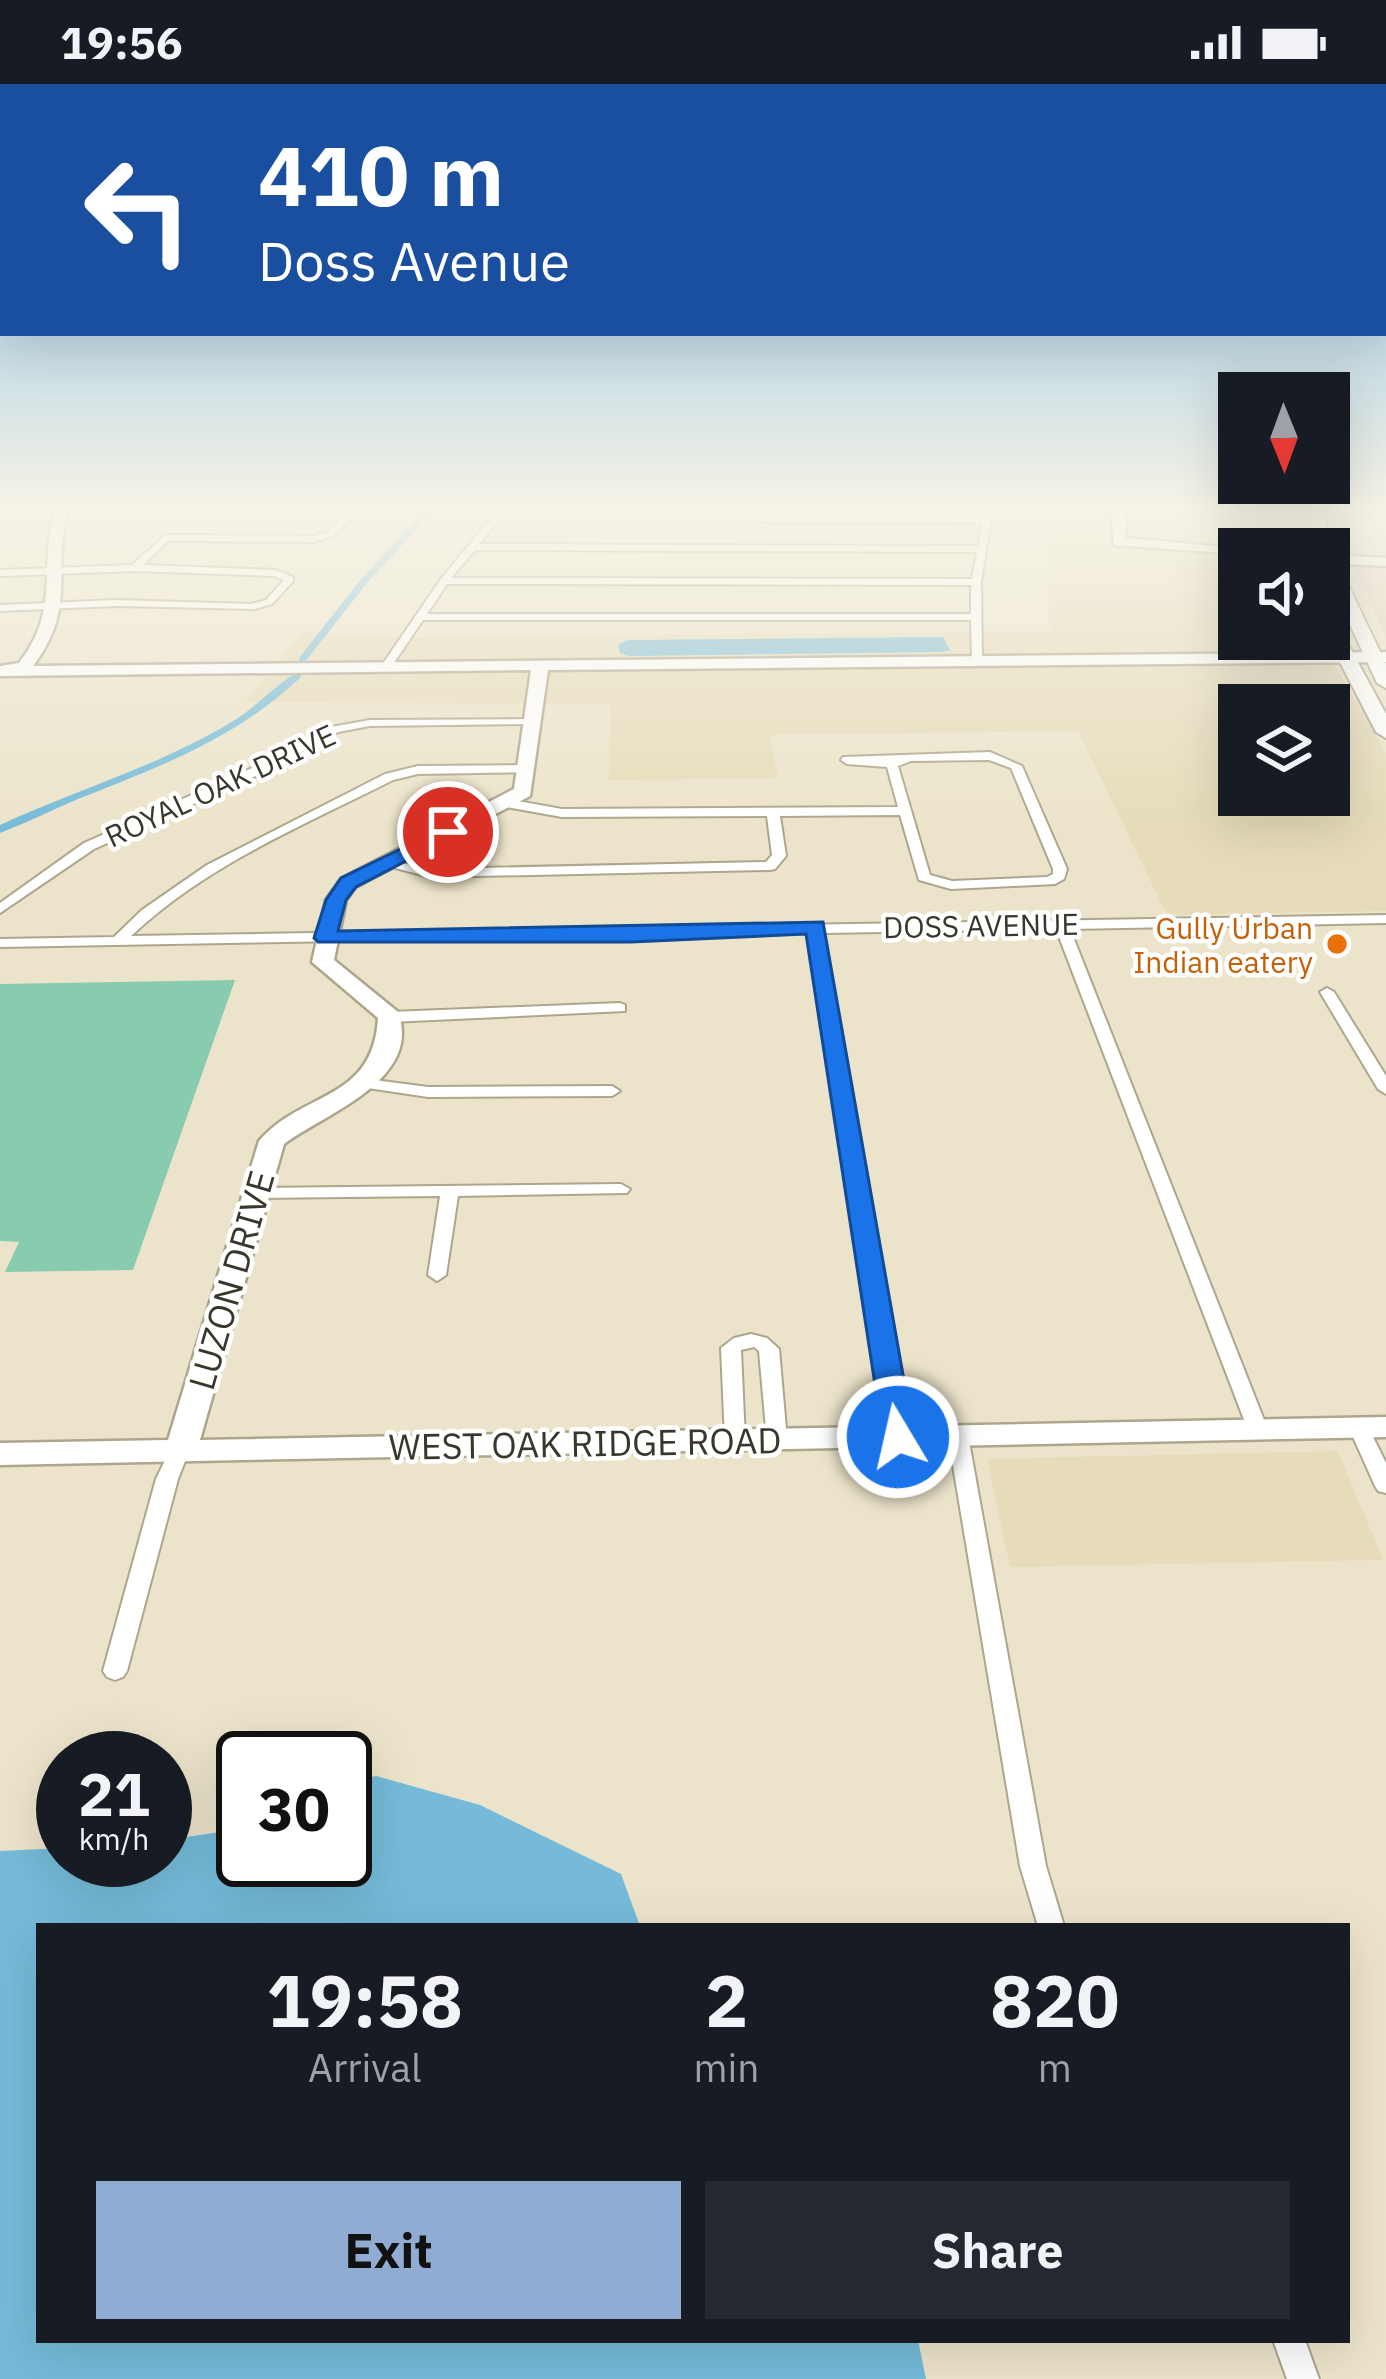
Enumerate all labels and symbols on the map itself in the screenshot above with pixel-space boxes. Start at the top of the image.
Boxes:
north arrow [1218,372,1350,504]
street label: ROYAL OAK DRIVE [98,715,342,855]
pin [397,781,499,883]
street label: DOSS AVENUE [883,904,1079,946]
place label: Gully Urban Indian eatery [1133,908,1313,981]
marker: Gully Urban Indian eatery [1324,931,1350,957]
street label: LUZON DRIVE [177,1165,285,1395]
position arrow [835,1374,961,1500]
street label: WEST OAK RIDGE ROAD [388,1416,782,1470]
speed limit sign: 30 [216,1731,372,1887]

